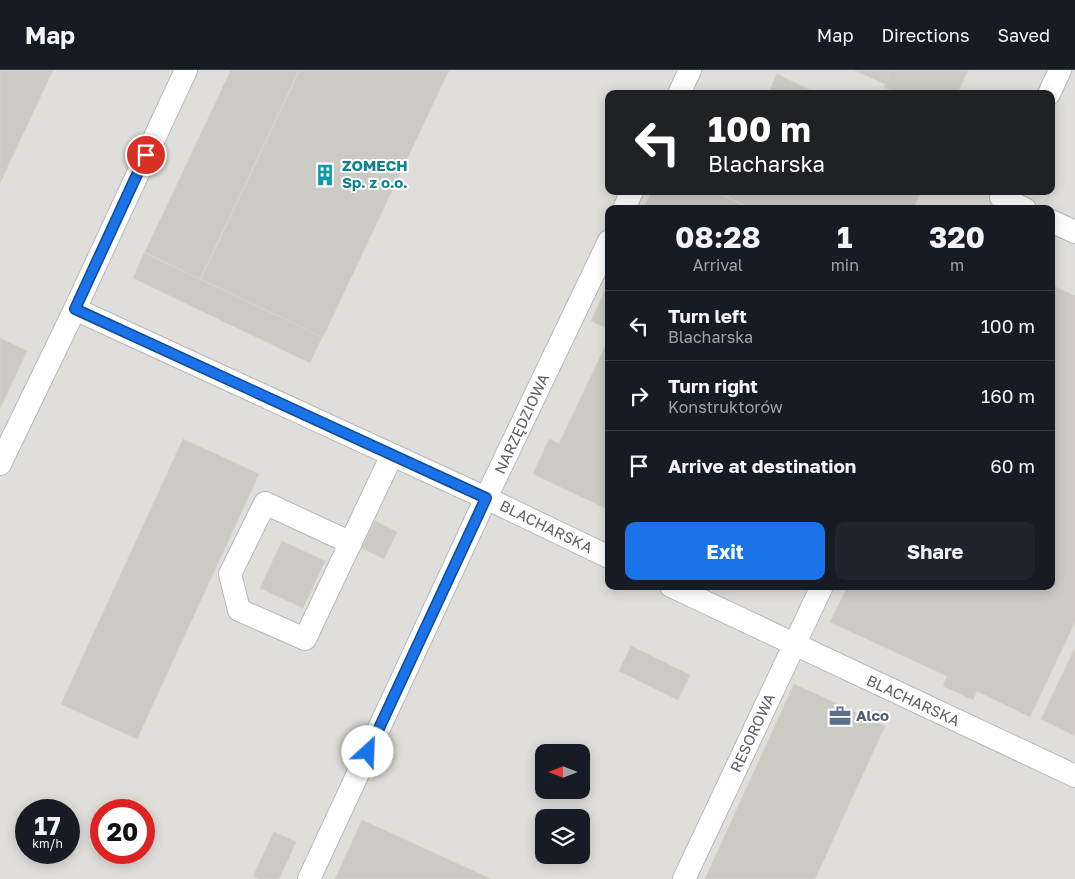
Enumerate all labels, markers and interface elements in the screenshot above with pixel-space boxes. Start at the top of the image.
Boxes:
text: Map [25,20,75,49]
text: Map [817,24,853,46]
text: Directions [881,24,969,46]
text: Saved [997,24,1050,46]
text: 100 m [708,108,811,150]
icon: left [625,110,690,175]
pin [125,134,167,176]
icon: arrive [132,141,160,169]
text: Blacharska [708,150,825,177]
place label: ZOMECH Sp. z o.o. [342,156,408,191]
building icon: ZOMECH Sp. z o.o. [312,162,338,188]
text: 08:28 [675,219,761,255]
text: 1 [837,219,853,255]
text: 320 [929,219,985,255]
text: Arrival [693,255,743,275]
text: min [831,255,859,275]
text: m [950,255,964,275]
text: Turn left [668,304,747,327]
icon: left [625,312,653,340]
text: 100 m [981,314,1035,337]
text: Blacharska [668,327,753,347]
street label: NARZĘDZIOWA [490,371,552,476]
text: Turn right [668,374,758,397]
icon: right [625,382,653,410]
text: 160 m [981,384,1035,407]
text: Konstruktorów [668,397,783,417]
icon: arrive [625,452,653,480]
text: Arrive at destination [668,454,856,477]
text: 60 m [990,454,1035,477]
street label: BLACHARSKA [497,496,596,556]
button: Exit [625,522,825,580]
button: Share [835,522,1035,580]
street label: BLACHARSKA [864,671,963,730]
street label: RESOROWA [726,690,778,775]
office icon: Alco [827,703,853,729]
place label: Alco [856,706,889,724]
position arrow [341,725,393,777]
north arrow [535,744,590,799]
map controls [535,744,590,864]
speed limit sign: 20 [90,799,155,864]
button: layers [535,809,590,864]
text: 17 [34,810,61,841]
text: km/h [32,836,63,851]

